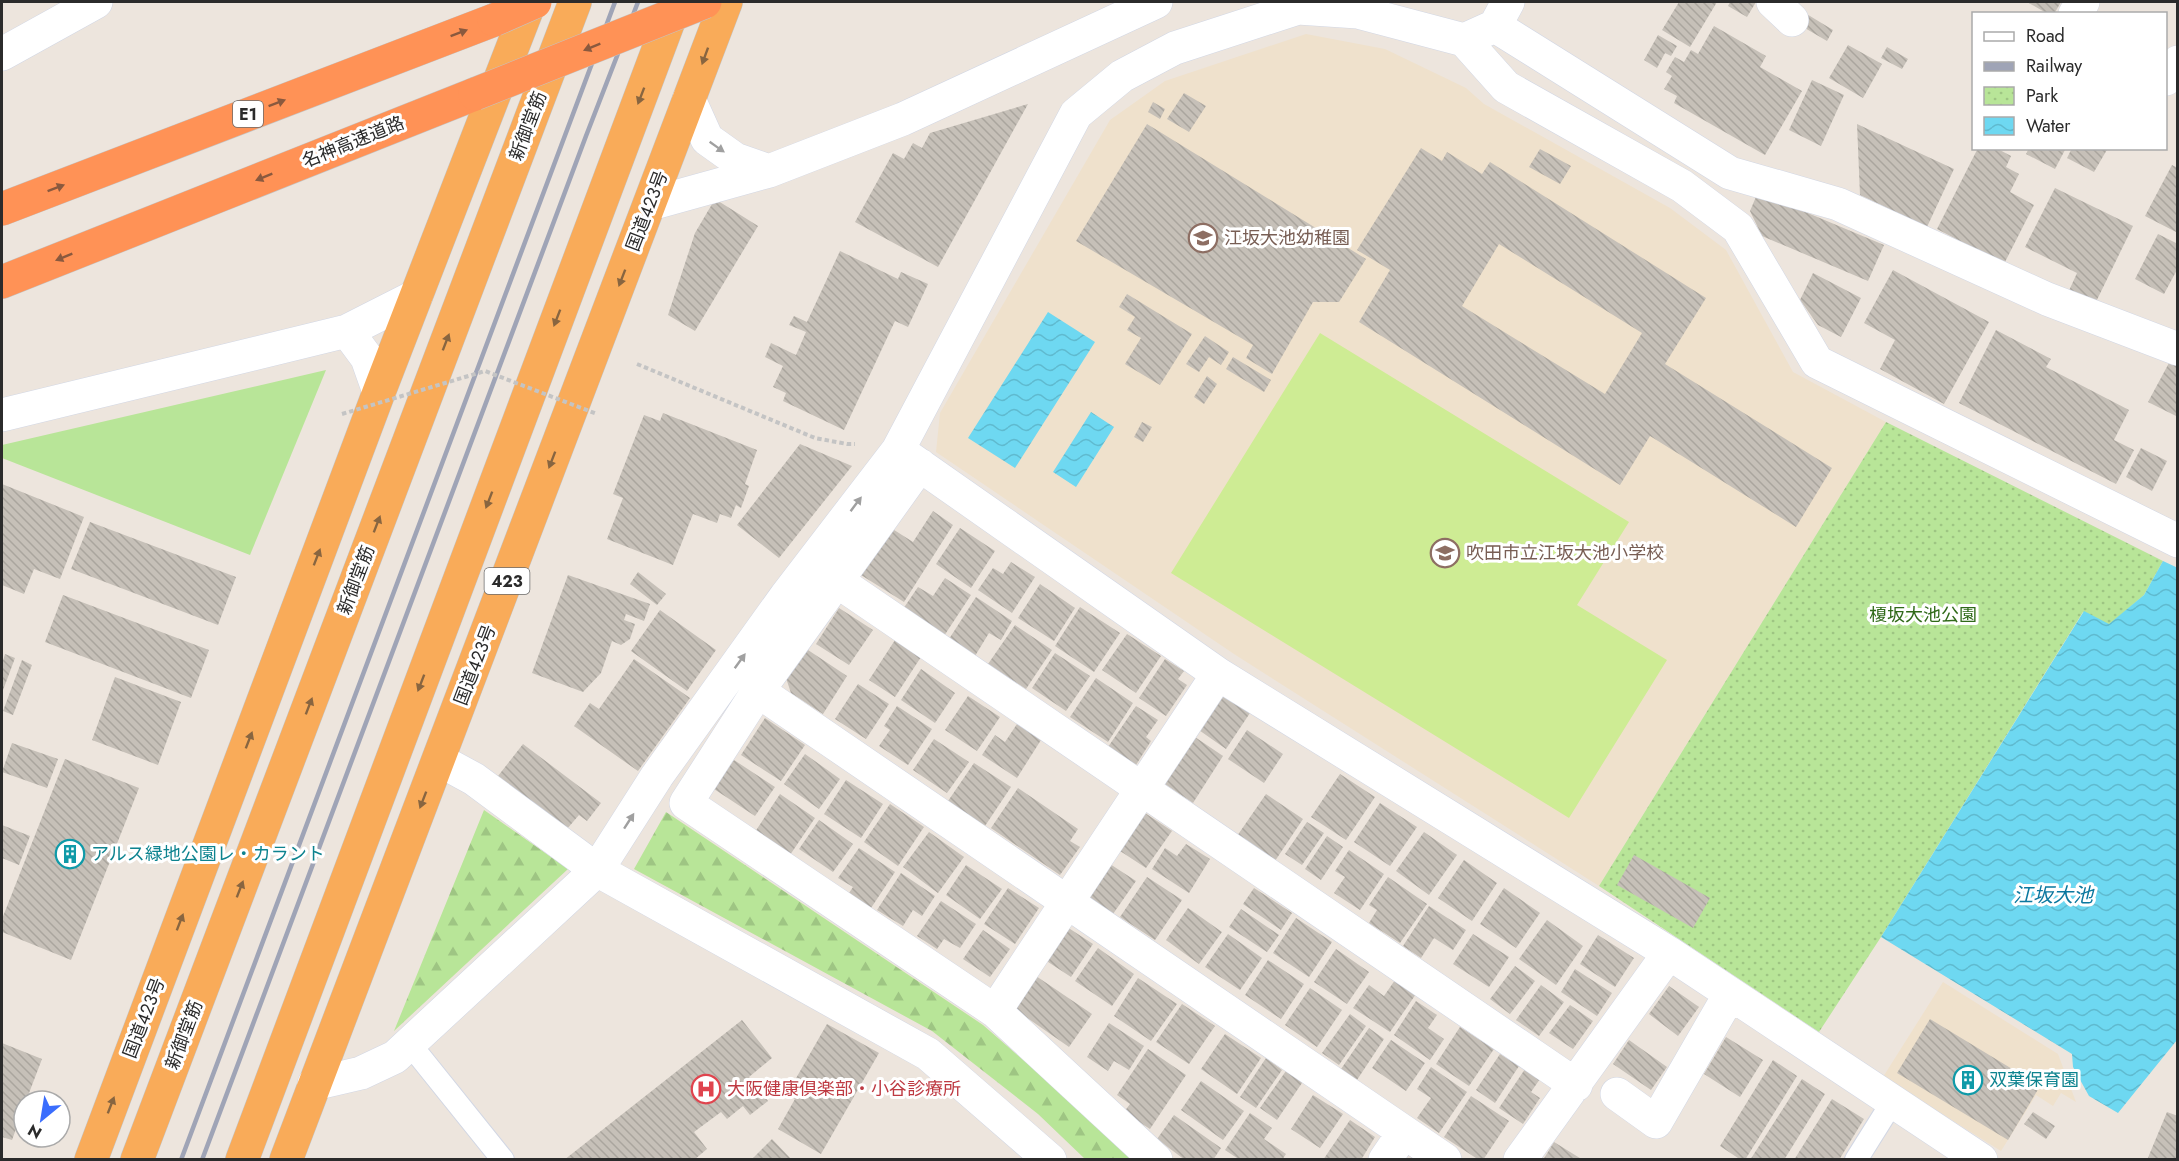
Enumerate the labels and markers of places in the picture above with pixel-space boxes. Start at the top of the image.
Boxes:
school or university icon: 江坂大池幼稚園 [1187,222,1219,254]
place label: 江坂大池幼稚園 [1224,225,1350,251]
school or university icon: 吹田市立江坂大池小学校 [1429,537,1461,569]
place label: 吹田市立江坂大池小学校 [1466,540,1664,566]
building icon: アルス緑地公園レ・カラント [54,838,86,870]
place label: アルス緑地公園レ・カラント [91,841,325,867]
building icon: 双葉保育園 [1952,1064,1984,1096]
place label: 双葉保育園 [1989,1067,2079,1093]
hospital icon: 大阪健康倶楽部・小谷診療所 [690,1073,722,1105]
place label: 大阪健康倶楽部・小谷診療所 [727,1076,961,1102]

